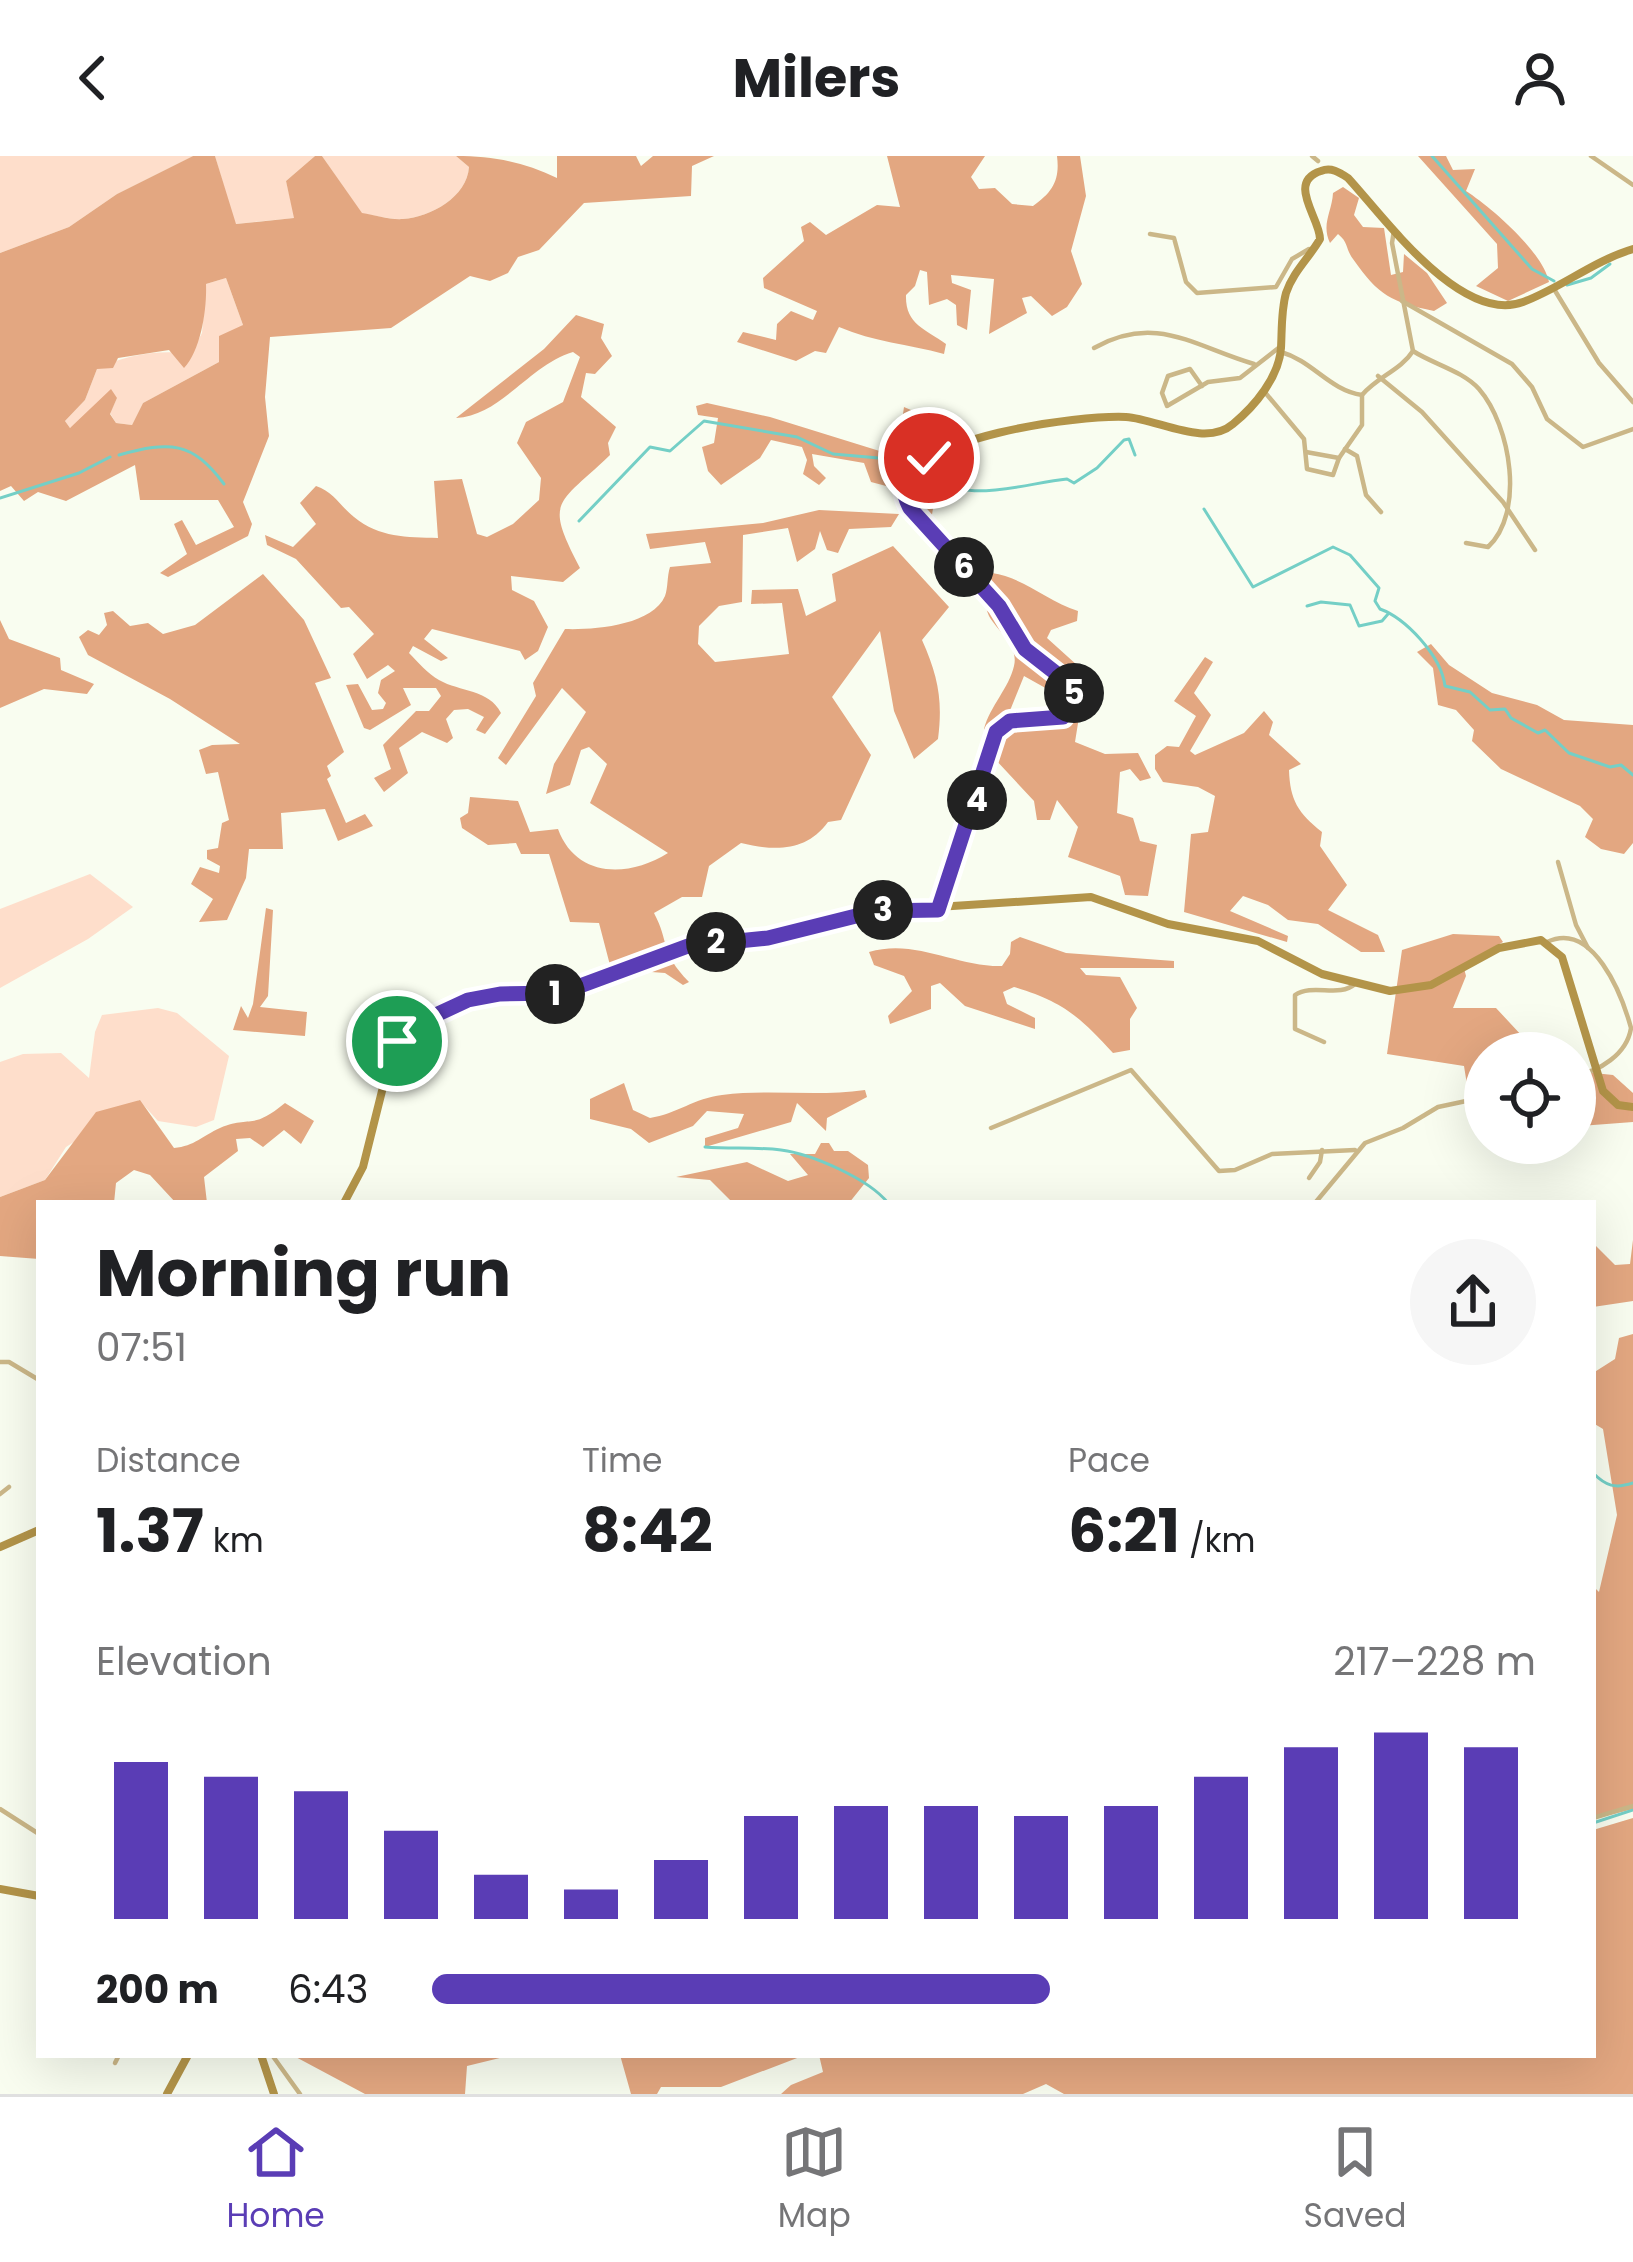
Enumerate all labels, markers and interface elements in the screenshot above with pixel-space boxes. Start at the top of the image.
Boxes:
text: Milers [733,40,900,116]
icon: back [60,45,126,111]
icon: person [1507,45,1573,111]
pin [878,407,980,509]
icon: check [896,425,962,491]
pin: 6 [934,537,994,597]
text: 6 [953,543,975,590]
pin: 5 [1044,663,1104,723]
text: 5 [1063,669,1085,716]
pin: 4 [947,770,1007,830]
text: 4 [966,776,988,823]
pin: 3 [853,880,913,940]
text: 3 [873,886,893,933]
pin: 2 [686,912,746,972]
text: 2 [707,918,725,965]
pin: 1 [525,964,585,1024]
text: 1 [549,970,561,1017]
pin [346,990,448,1092]
icon: arrive [364,1008,430,1074]
map controls [1464,1032,1596,1164]
button: locate [1464,1032,1596,1164]
text: Morning run [96,1227,511,1319]
button: share [1410,1239,1536,1365]
text: 07:51 [96,1320,187,1375]
text: Distance [96,1437,241,1484]
text: Time [582,1437,662,1484]
text: Pace [1068,1437,1150,1484]
text: 1.37 [96,1489,204,1573]
text: 8:42 [582,1489,713,1573]
text: 6:21 [1068,1489,1180,1573]
text: km [204,1517,264,1564]
text: /km [1180,1517,1256,1564]
text: Elevation [96,1634,272,1689]
text: 217–228 m [1333,1634,1536,1689]
text: 200 m [96,1962,219,2017]
text: 6:43 [288,1962,369,2017]
tab: Home [226,2119,325,2241]
tab: Map [778,2119,851,2241]
tab: Saved [1304,2119,1407,2241]

